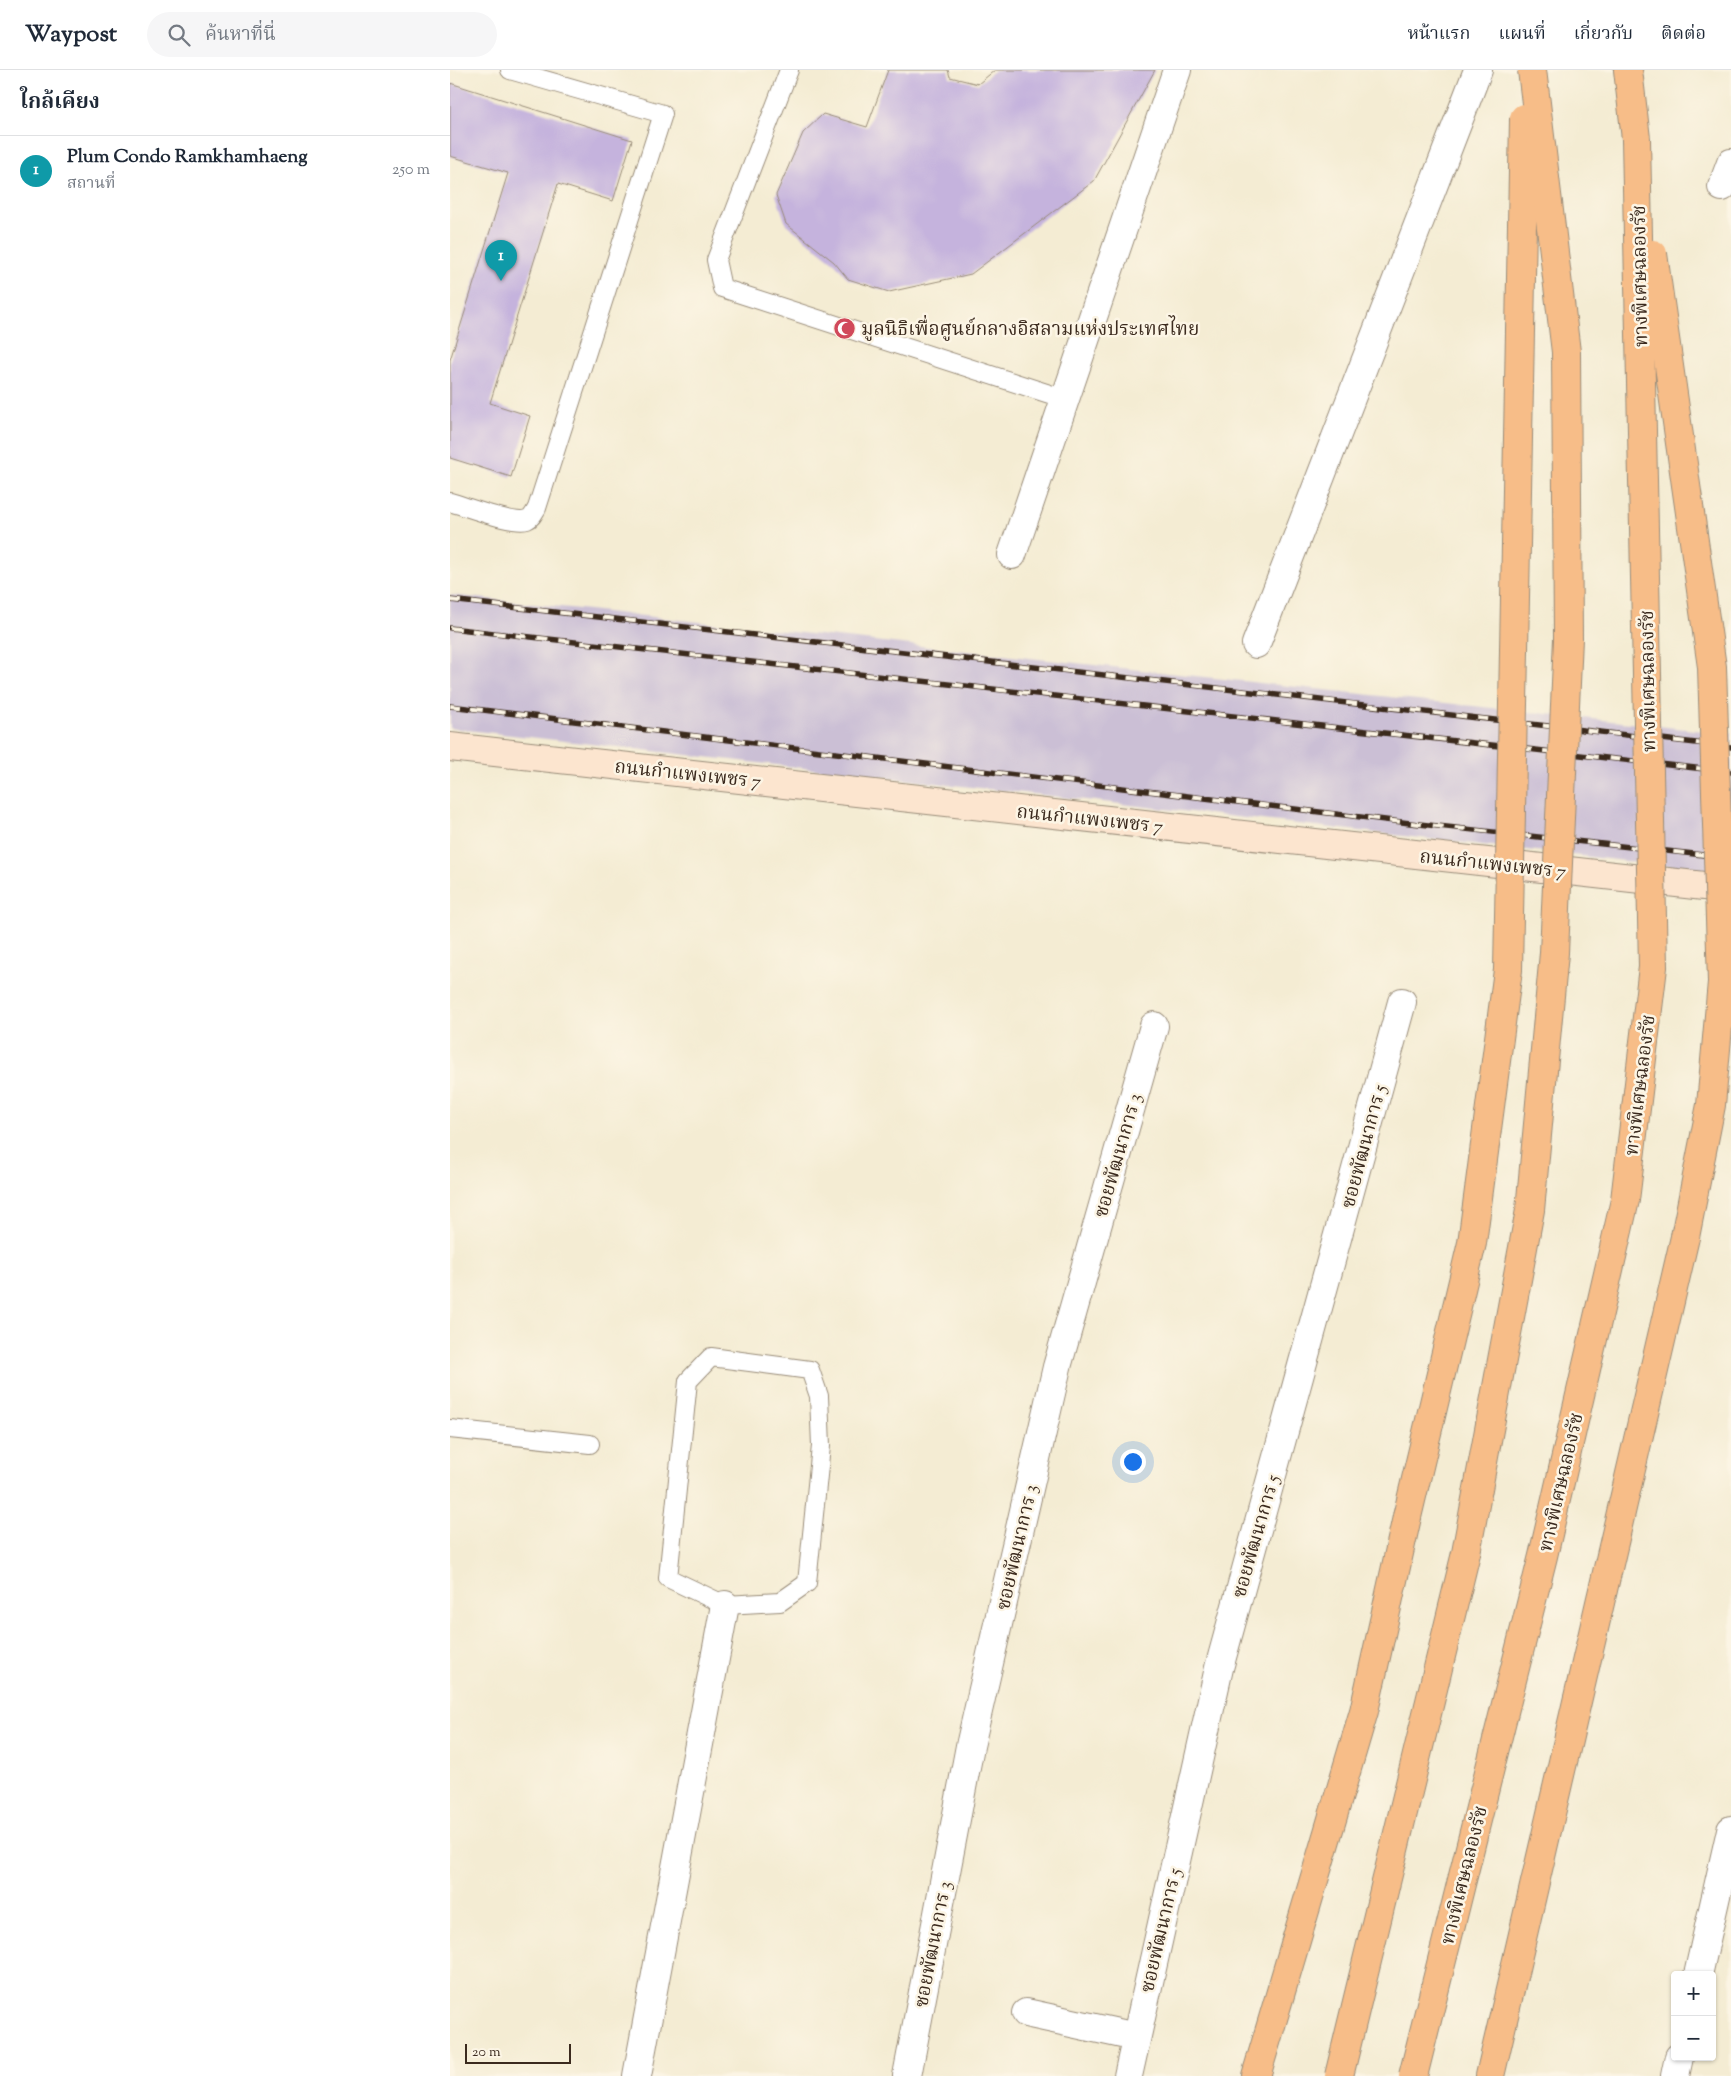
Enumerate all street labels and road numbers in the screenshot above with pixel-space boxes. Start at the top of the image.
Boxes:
street label: ทางพิเศษฉลองรัช [1627,205,1656,347]
street label: ทางพิเศษฉลองรัช [1635,610,1664,752]
street label: ถนนกำแพงเพชร 7 [613,754,763,797]
street label: ถนนกำแพงเพชร 7 [1015,799,1165,842]
street label: ถนนกำแพงเพชร 7 [1418,844,1568,887]
street label: ทางพิเศษฉลองรัช [1619,1013,1664,1157]
street label: ซอยพัฒนาการ 5 [1336,1081,1395,1212]
street label: ซอยพัฒนาการ 3 [1089,1090,1150,1221]
street label: ทางพิเศษฉลองรัช [1533,1410,1592,1555]
street label: ซอยพัฒนาการ 5 [1227,1471,1288,1601]
street label: ซอยพัฒนาการ 3 [991,1482,1046,1613]
street label: ทางพิเศษฉลองรัช [1435,1804,1496,1948]
street label: ซอยพัฒนาการ 5 [1135,1865,1190,1995]
street label: ซอยพัฒนาการ 3 [909,1879,960,2010]

